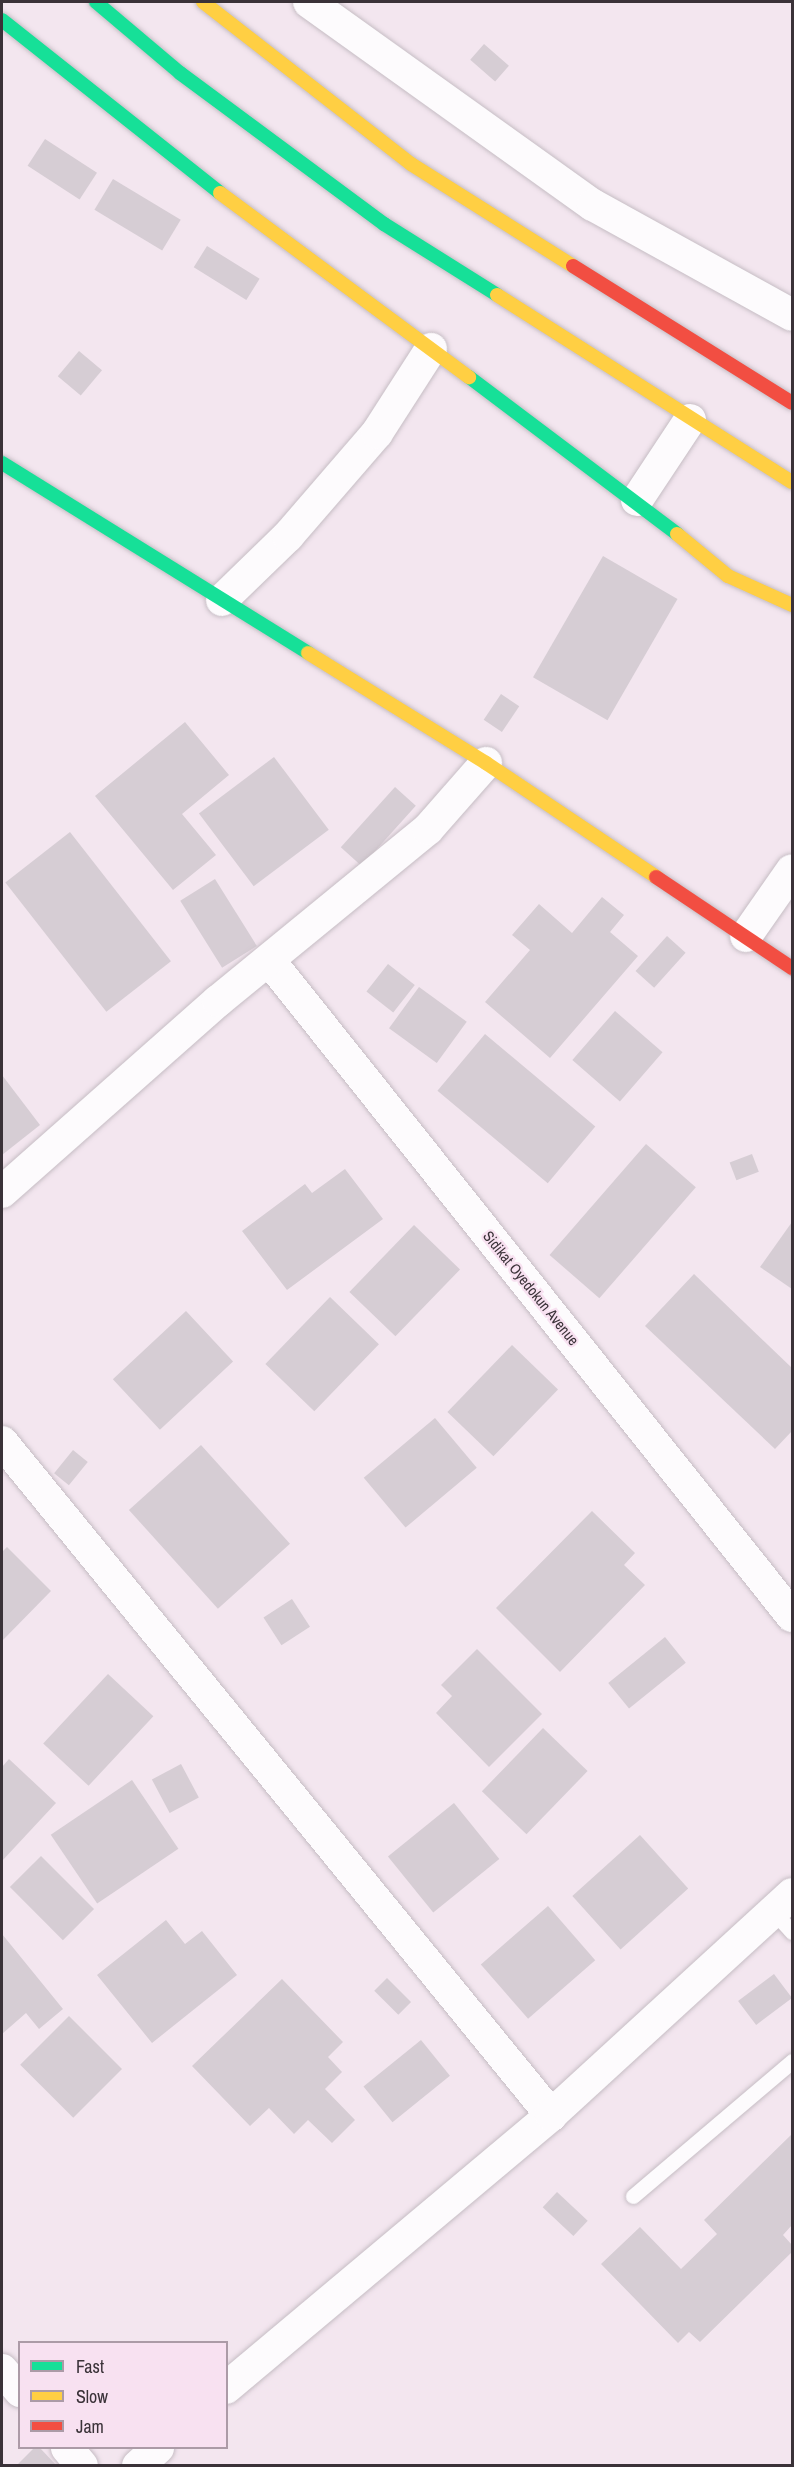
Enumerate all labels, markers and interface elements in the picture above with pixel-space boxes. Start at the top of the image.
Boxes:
street label: Sidikat Oyedokun Avenue [479,1227,583,1349]
legend [18,2341,228,2449]
text: Fast [76,2354,104,2379]
text: Slow [76,2384,108,2409]
text: Jam [76,2414,104,2439]

